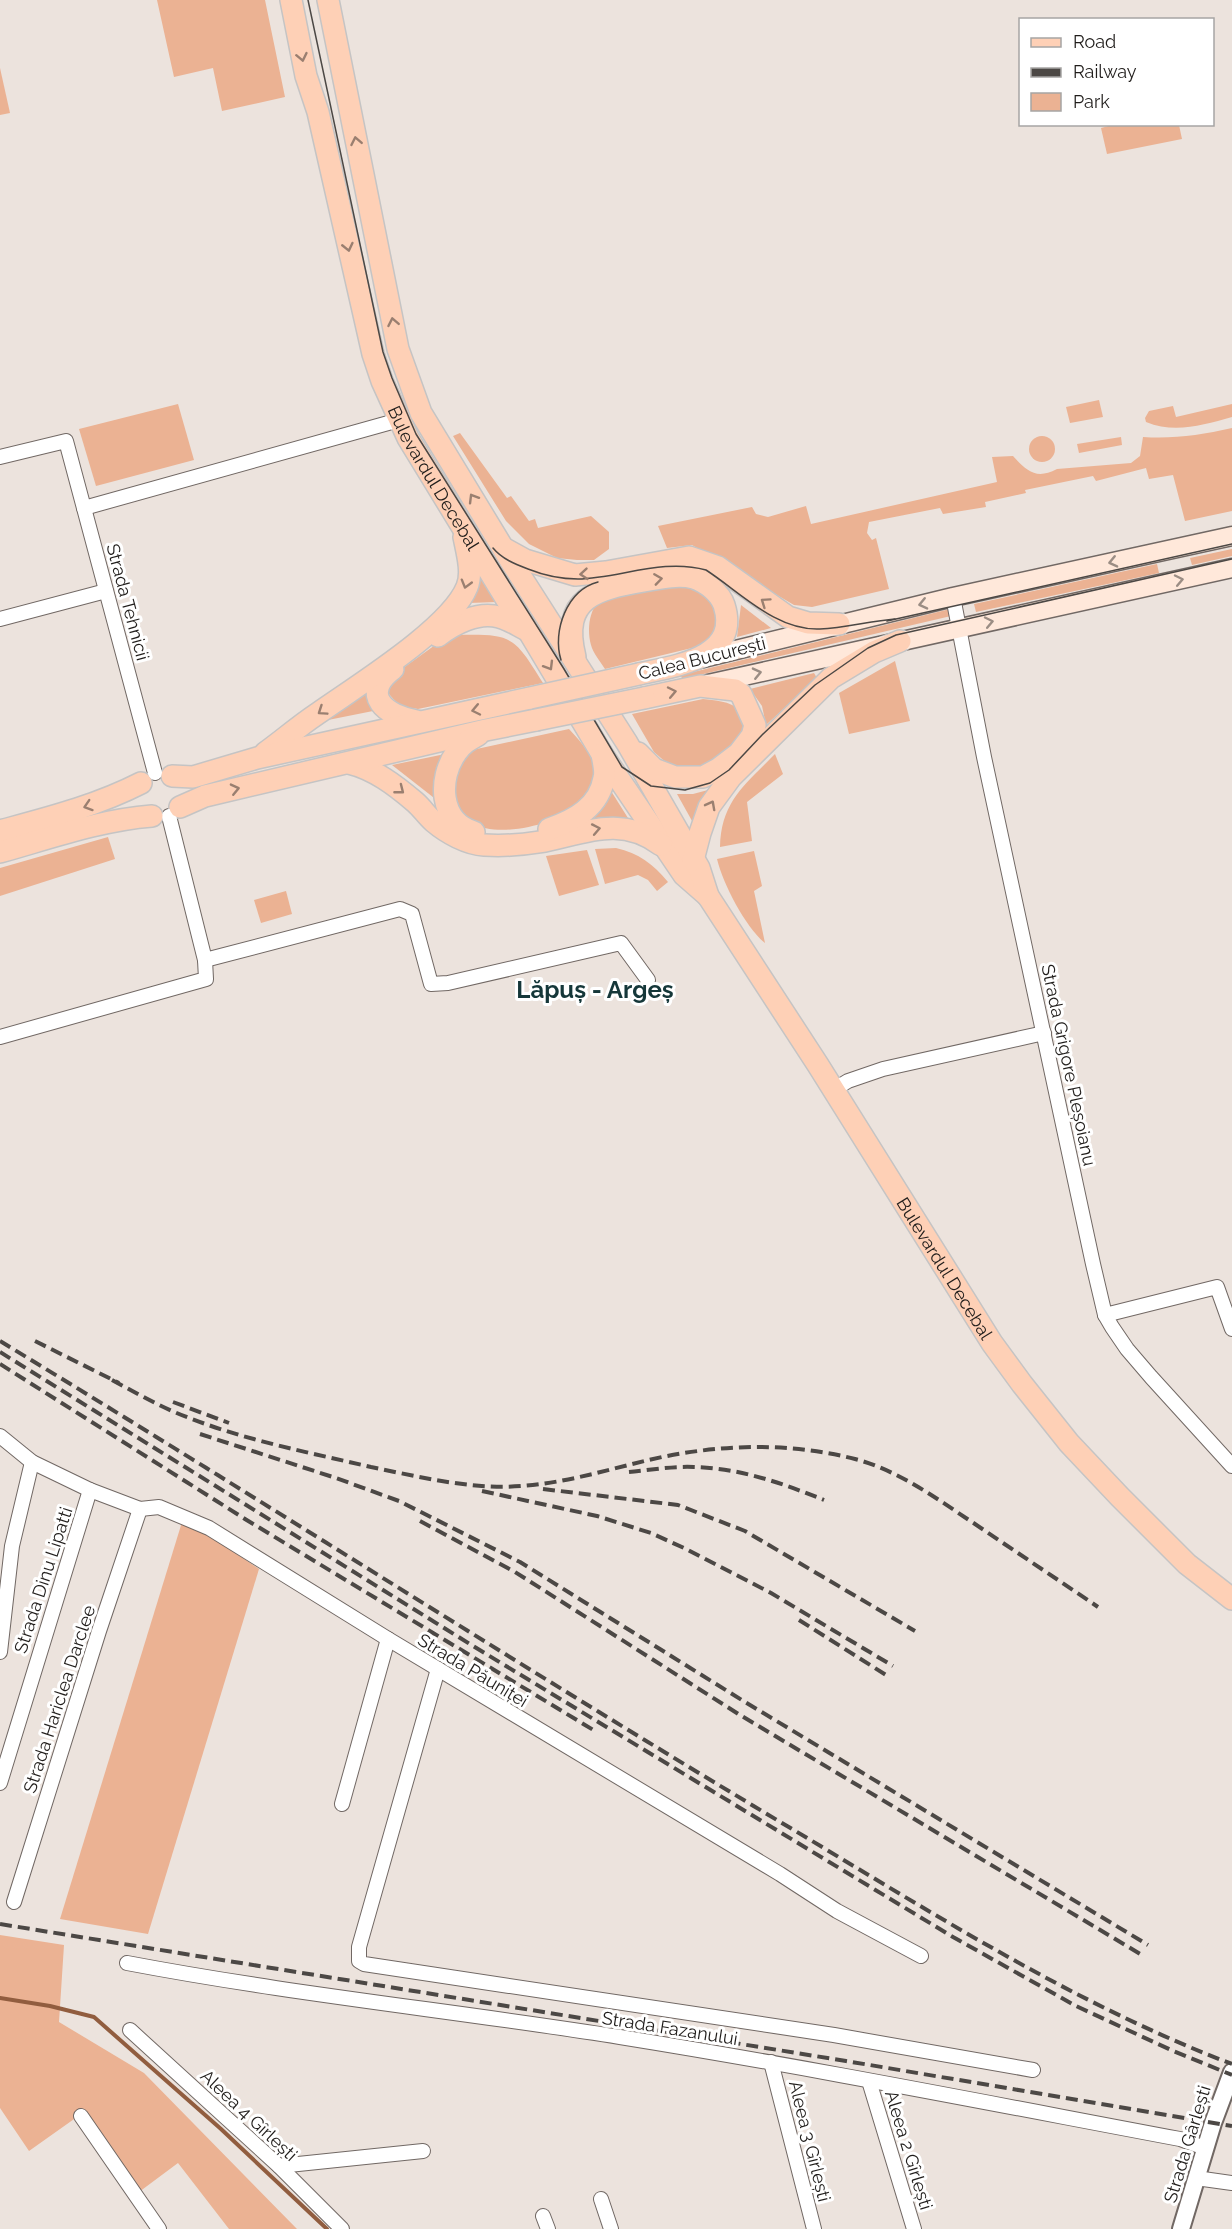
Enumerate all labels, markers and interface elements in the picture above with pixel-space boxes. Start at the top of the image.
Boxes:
legend [1019,18,1214,126]
text: Road [1073,31,1116,52]
one-way arrow [295,52,308,62]
text: Railway [1073,61,1137,82]
text: Park [1073,91,1110,112]
one-way arrow [351,137,364,147]
one-way arrow [341,241,354,251]
one-way arrow [387,317,400,327]
street label: Bulevardul Decebal [384,402,484,554]
one-way arrow [468,494,480,504]
street label: Strada Tehnicii [102,541,154,663]
one-way arrow [1109,555,1119,568]
one-way arrow [580,567,589,580]
one-way arrow [653,573,663,586]
one-way arrow [1174,574,1184,587]
one-way arrow [461,578,473,589]
one-way arrow [918,597,928,610]
one-way arrow [761,598,772,609]
one-way arrow [984,616,994,629]
street label: Calea București [636,632,768,684]
one-way arrow [542,660,553,670]
one-way arrow [752,667,762,680]
one-way arrow [667,686,677,699]
one-way arrow [318,703,328,715]
one-way arrow [471,703,481,716]
one-way arrow [393,783,404,794]
one-way arrow [230,784,240,797]
one-way arrow [83,799,94,811]
one-way arrow [704,801,715,811]
one-way arrow [591,823,601,836]
street label: Strada Grigore Pleșoianu [1037,962,1101,1168]
district label: Lăpuș - Argeș [516,975,674,1004]
street label: Bulevardul Decebal [893,1193,998,1343]
street label: Strada Dinu Lipatti [9,1504,77,1656]
street label: Strada Hariclea Darclee [19,1602,99,1795]
street label: Strada Păuniței [414,1629,532,1711]
street label: Strada Fazanului [601,2007,739,2049]
street label: Aleea 4 Gîrlești [196,2065,302,2165]
street label: Aleea 3 Gîrlești [785,2078,835,2204]
street label: Strada Gârlești [1159,2083,1215,2205]
street label: Aleea 2 Gîrlești [881,2088,937,2212]

